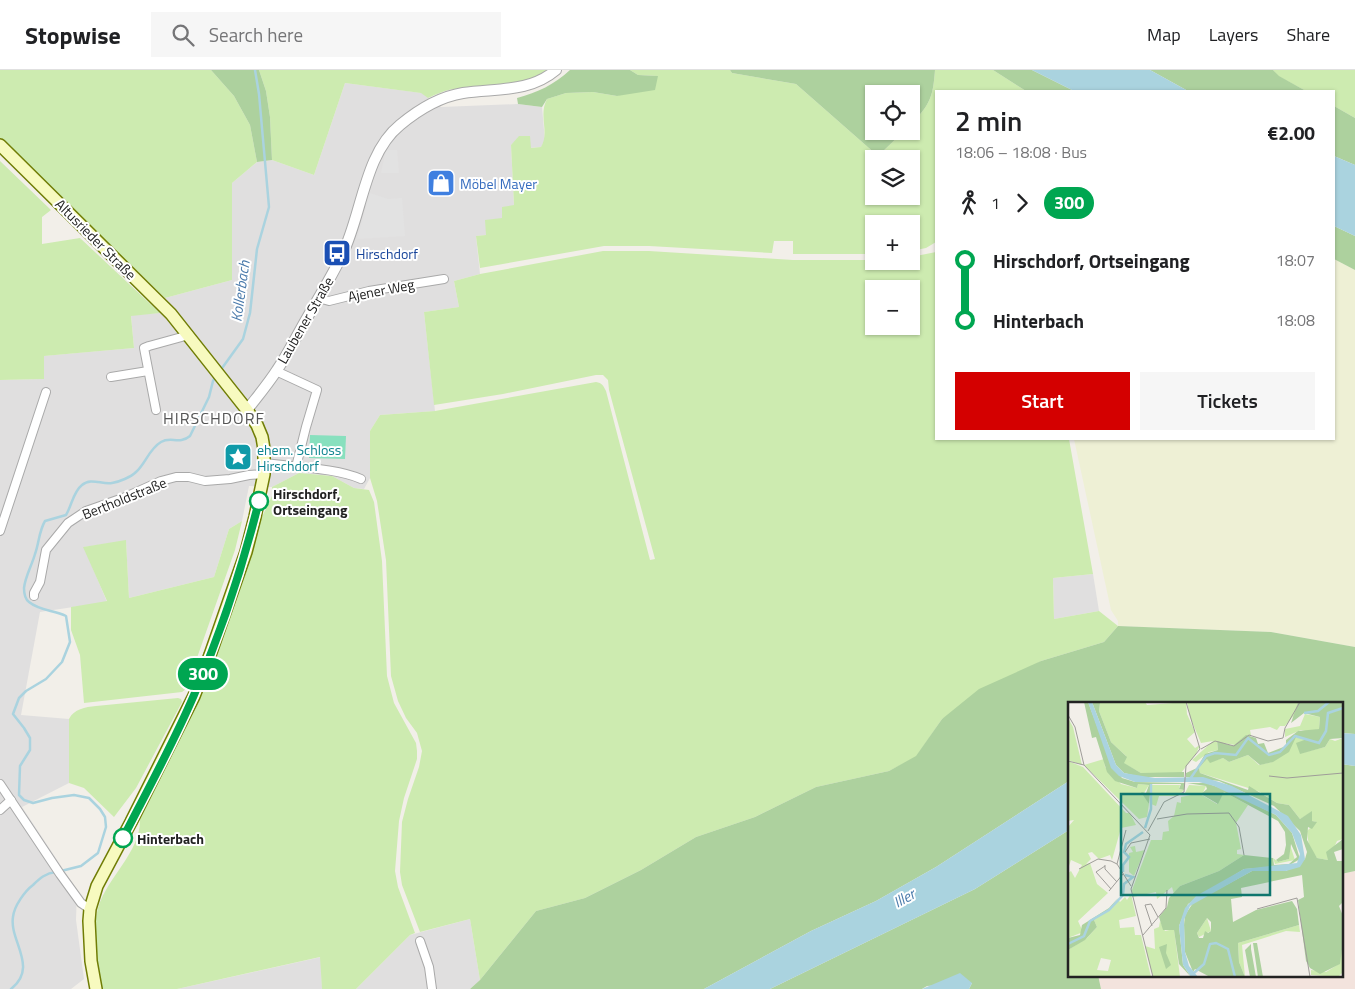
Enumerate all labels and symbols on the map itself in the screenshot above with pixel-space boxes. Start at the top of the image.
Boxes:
shop icon: Möbel Mayer [426,168,456,198]
place label: Möbel Mayer [460,173,537,194]
street label: Altusrieder Straße [51,194,141,284]
bus stop icon: Hirschdorf [322,238,352,268]
place label: Hirschdorf [356,243,418,264]
water label: Kollerbach [224,258,256,323]
street label: Laubener Straße [272,273,338,367]
street label: Ajener Weg [346,273,416,307]
district label: HIRSCHDORF [163,406,265,430]
place label: ehem. Schloss Hirschdorf [257,439,341,476]
place icon: ehem. Schloss Hirschdorf [223,442,253,472]
street label: Bertholdstraße [79,472,169,524]
place label: Hirschdorf, Ortseingang [273,483,348,520]
marker: Hirschdorf, Ortseingang [249,491,269,511]
line badge: 300 [174,658,232,690]
inset map [1068,702,1342,976]
marker: Hinterbach [113,828,133,848]
place label: Hinterbach [137,828,204,849]
water label: Iller [889,882,921,913]

